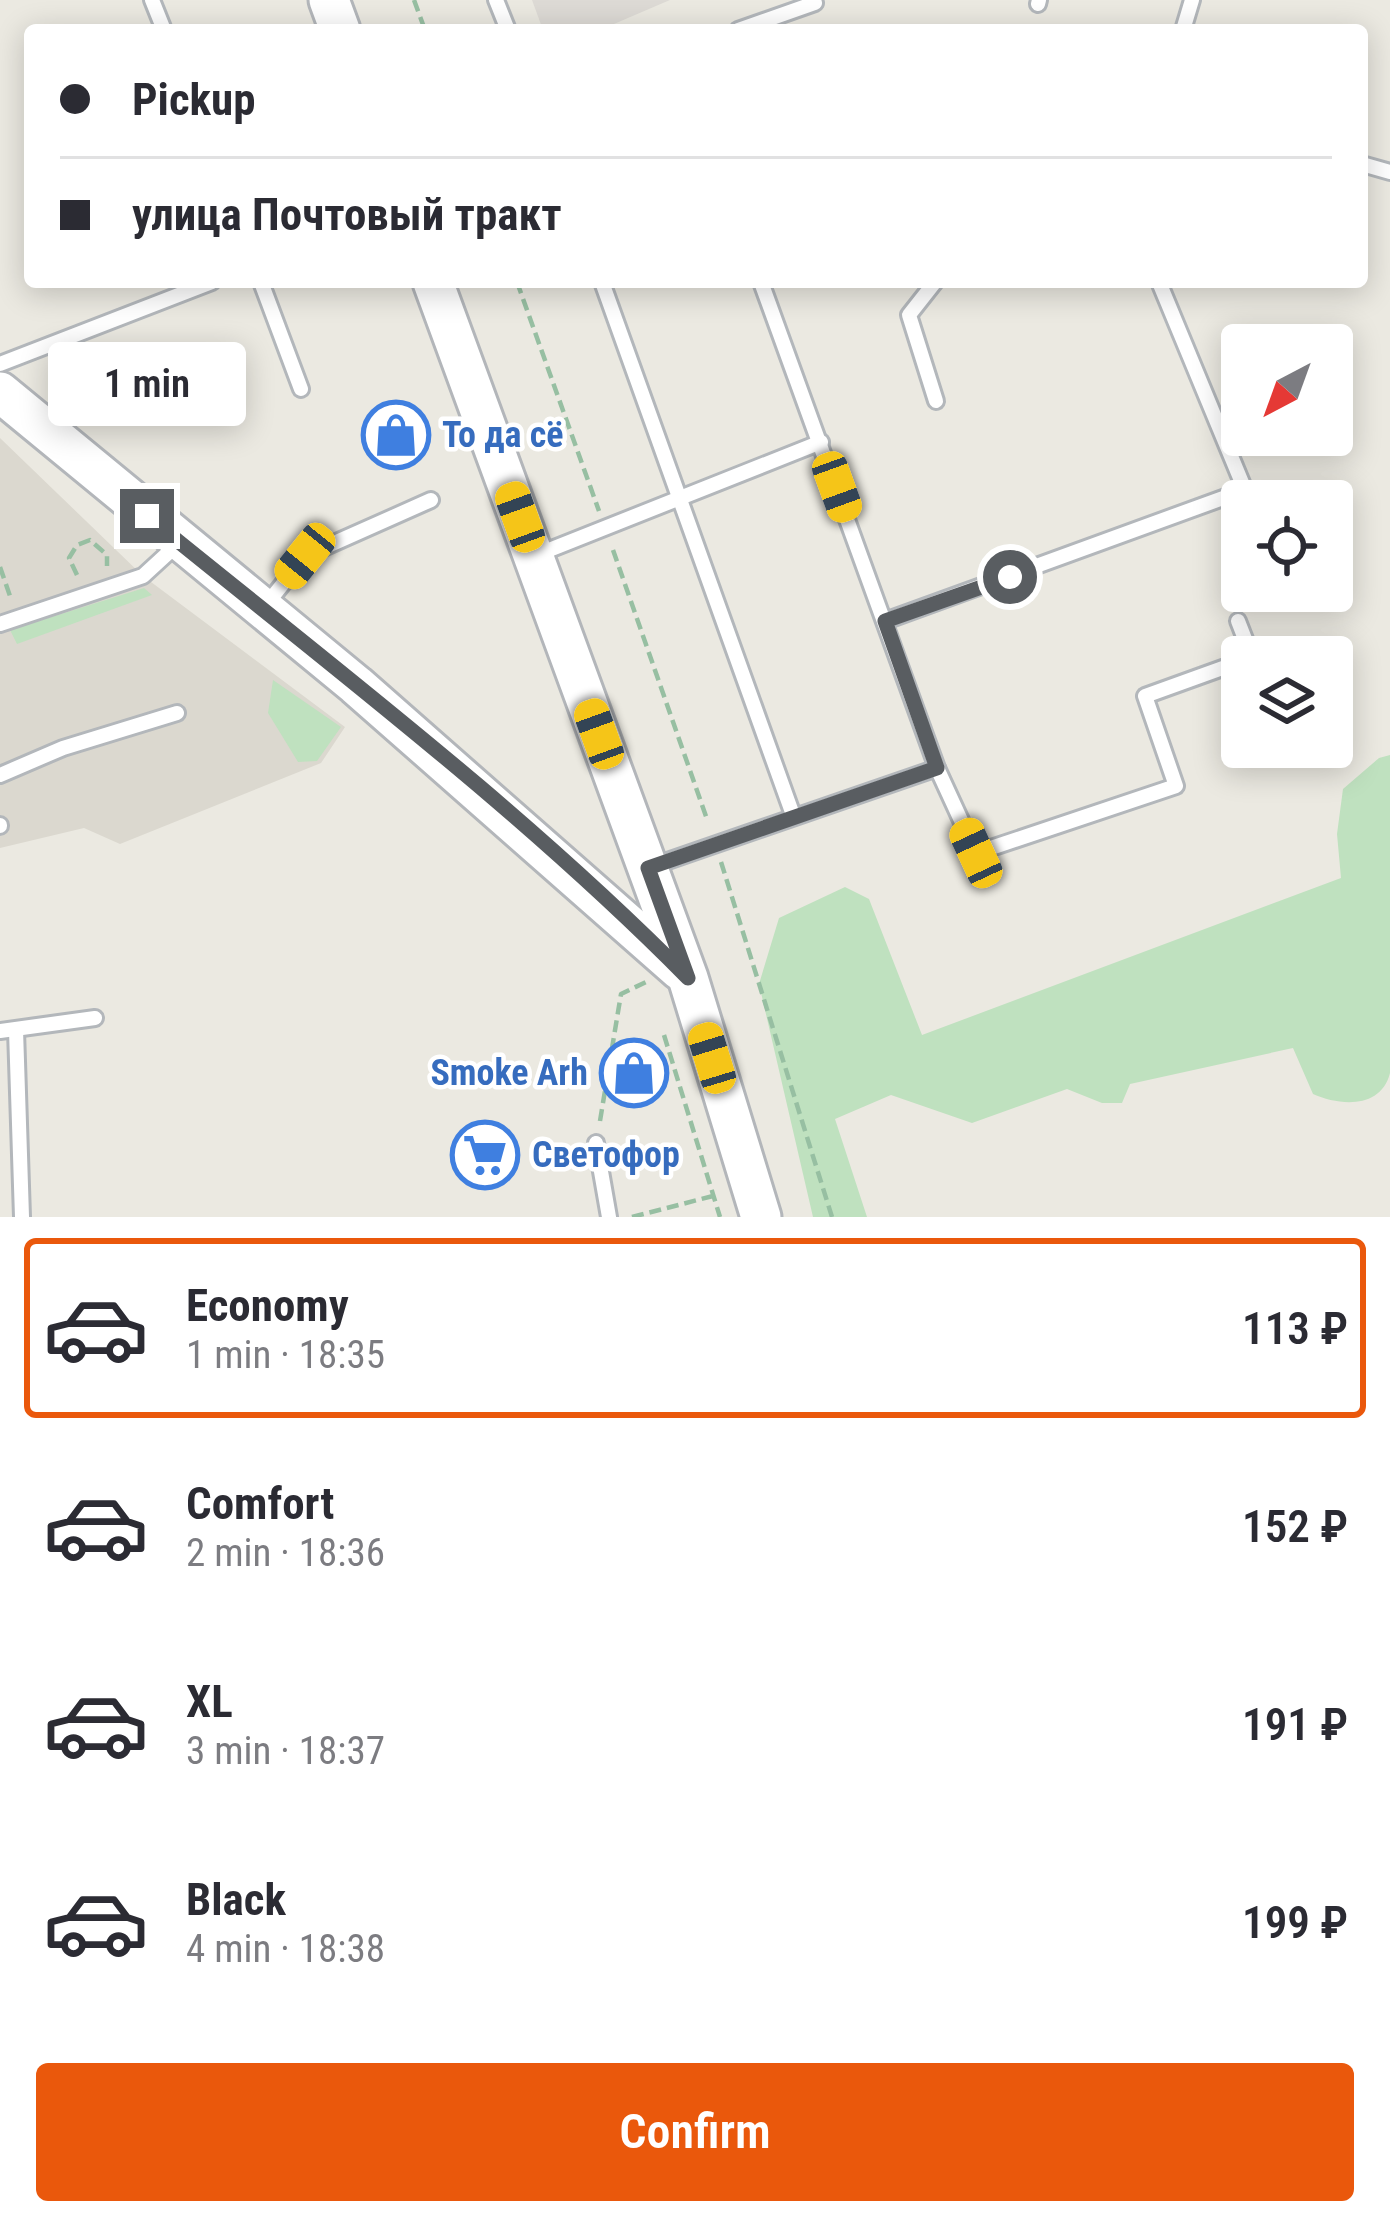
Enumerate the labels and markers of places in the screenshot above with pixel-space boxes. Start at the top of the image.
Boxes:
shop icon: То да сё [361,400,431,470]
place label: То да сё [442,414,564,456]
shop icon: Smoke Arh [599,1038,669,1108]
place label: Smoke Arh [430,1052,588,1094]
supermarket icon: Светофор [450,1120,520,1190]
place label: Светофор [532,1134,680,1176]

